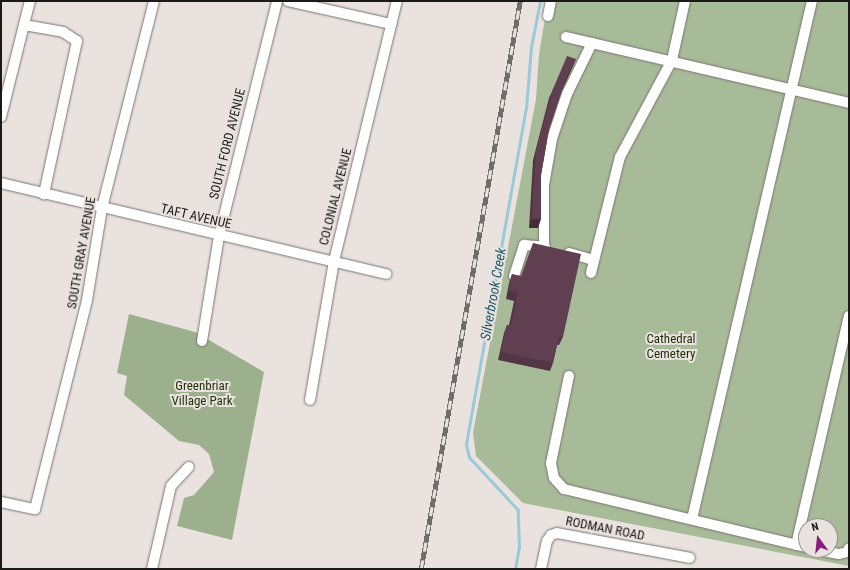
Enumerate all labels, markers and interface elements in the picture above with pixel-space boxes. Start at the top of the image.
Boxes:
street label: SOUTH FORD AVENUE [207,87,249,201]
street label: COLONIAL AVENUE [316,147,356,247]
street label: SOUTH GRAY AVENUE [64,196,100,310]
street label: TAFT AVENUE [159,201,233,233]
water label: Silverbrook Creek [477,246,509,342]
park label: Cathedral Cemetery [646,332,696,363]
park label: Greenbriar Village Park [171,379,233,410]
street label: RODMAN ROAD [564,514,646,544]
north arrow [798,518,838,558]
text: N [810,520,820,534]

